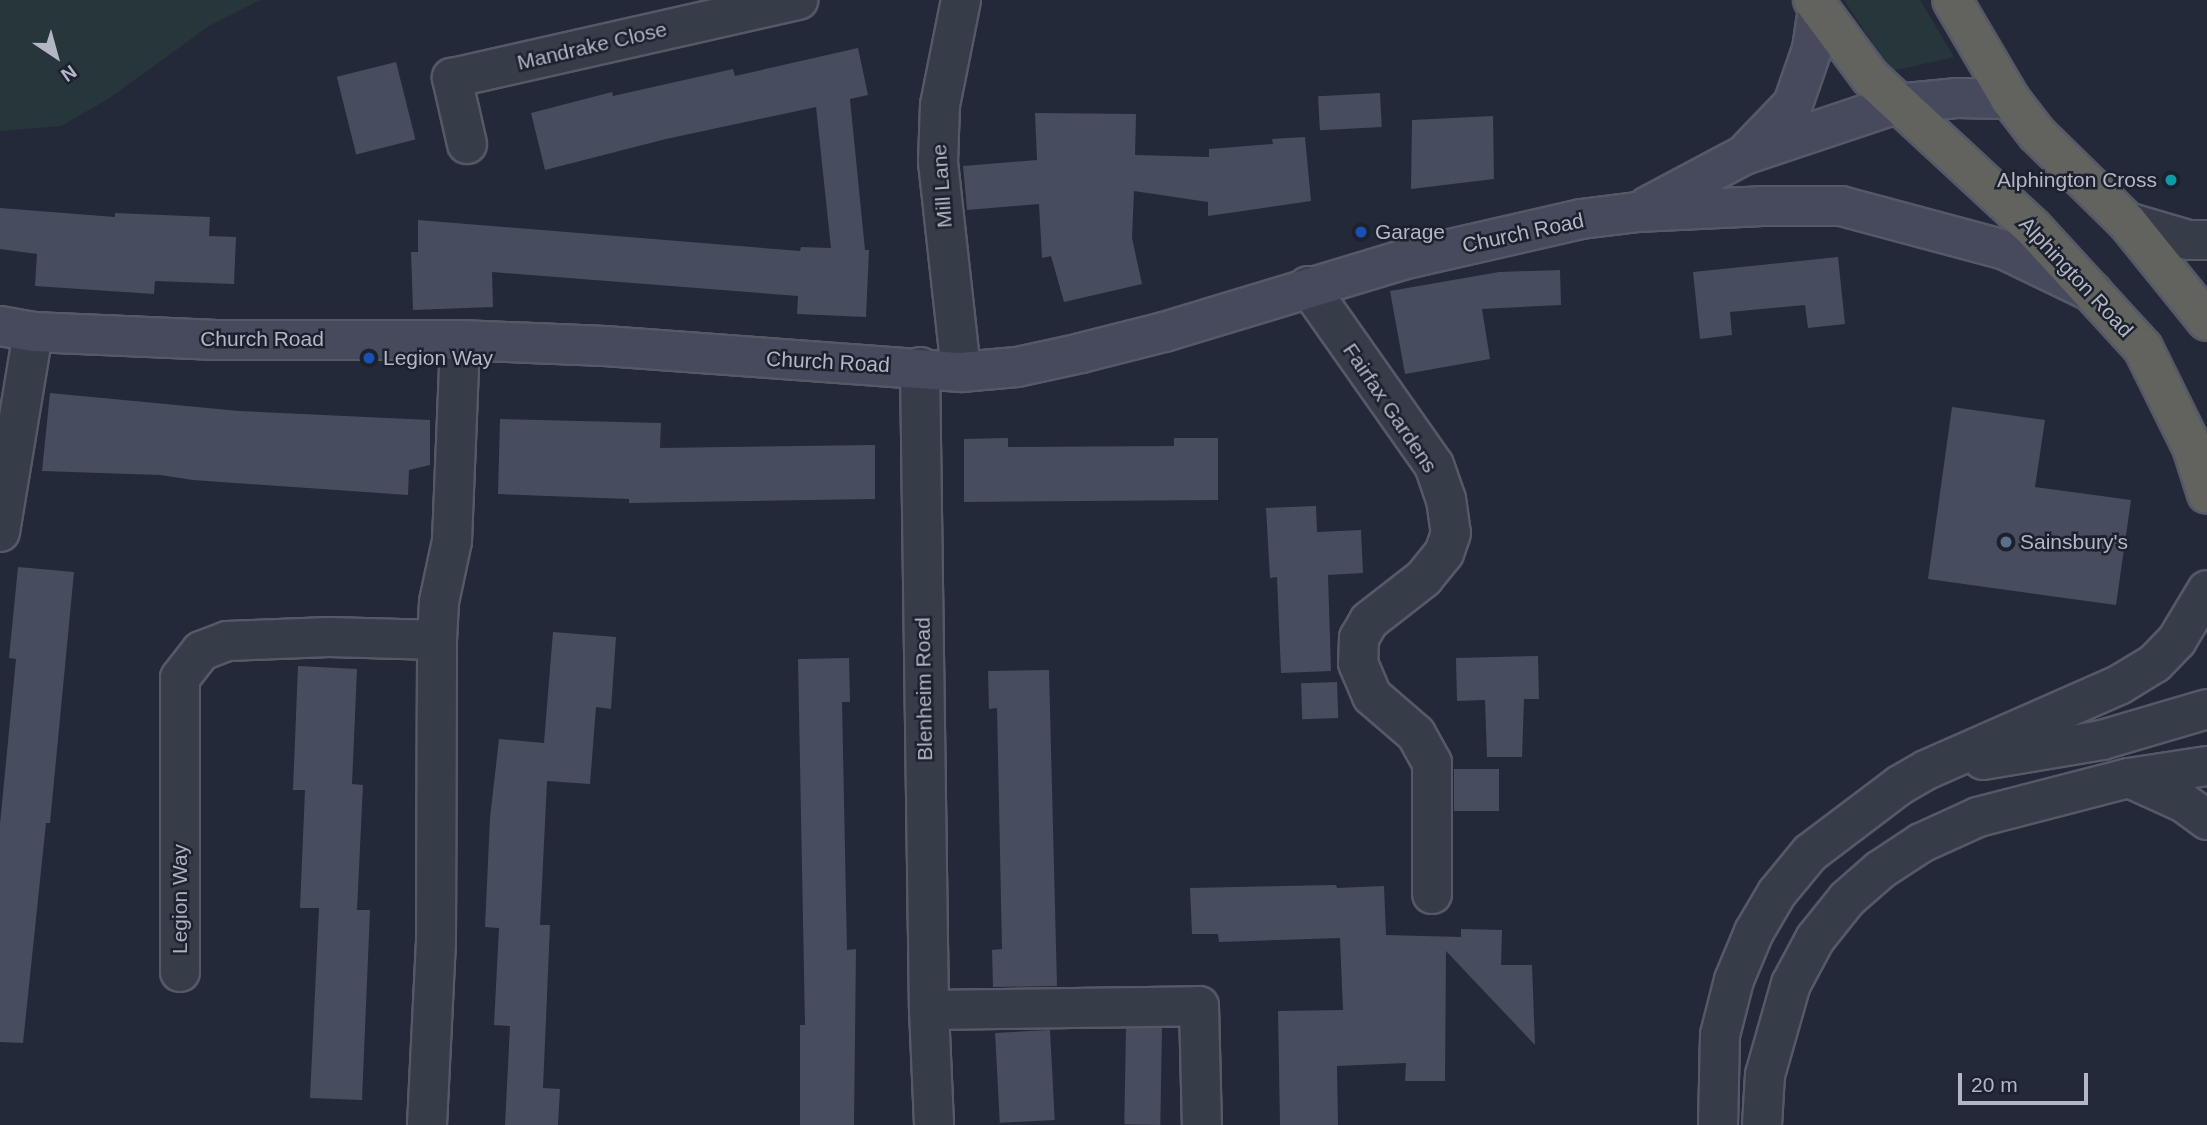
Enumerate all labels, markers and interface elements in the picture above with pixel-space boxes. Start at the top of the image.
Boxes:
street label: Mandrake Close [515,17,669,75]
north arrow [21,21,91,91]
text: N [57,61,80,86]
street label: Mill Lane [926,143,958,229]
place label: Alphington Cross [1997,167,2157,193]
marker: Alphington Cross [2163,172,2179,188]
street label: Church Road [1460,208,1586,258]
street label: Alphington Road [2014,212,2138,342]
place label: Garage [1375,219,1445,245]
marker: Garage [1353,224,1369,240]
street label: Church Road [200,326,324,352]
street label: Fairfax Gardens [1337,339,1443,477]
place label: Legion Way [383,345,493,371]
street label: Church Road [766,346,890,378]
marker: Legion Way [361,350,377,366]
place label: Sainsbury's [2020,529,2128,555]
marker: Sainsbury's [1998,534,2014,550]
street label: Blenheim Road [910,617,938,761]
street label: Legion Way [167,844,193,954]
scale bar [1962,1058,2092,1102]
text: 20 m [1971,1073,2018,1096]

